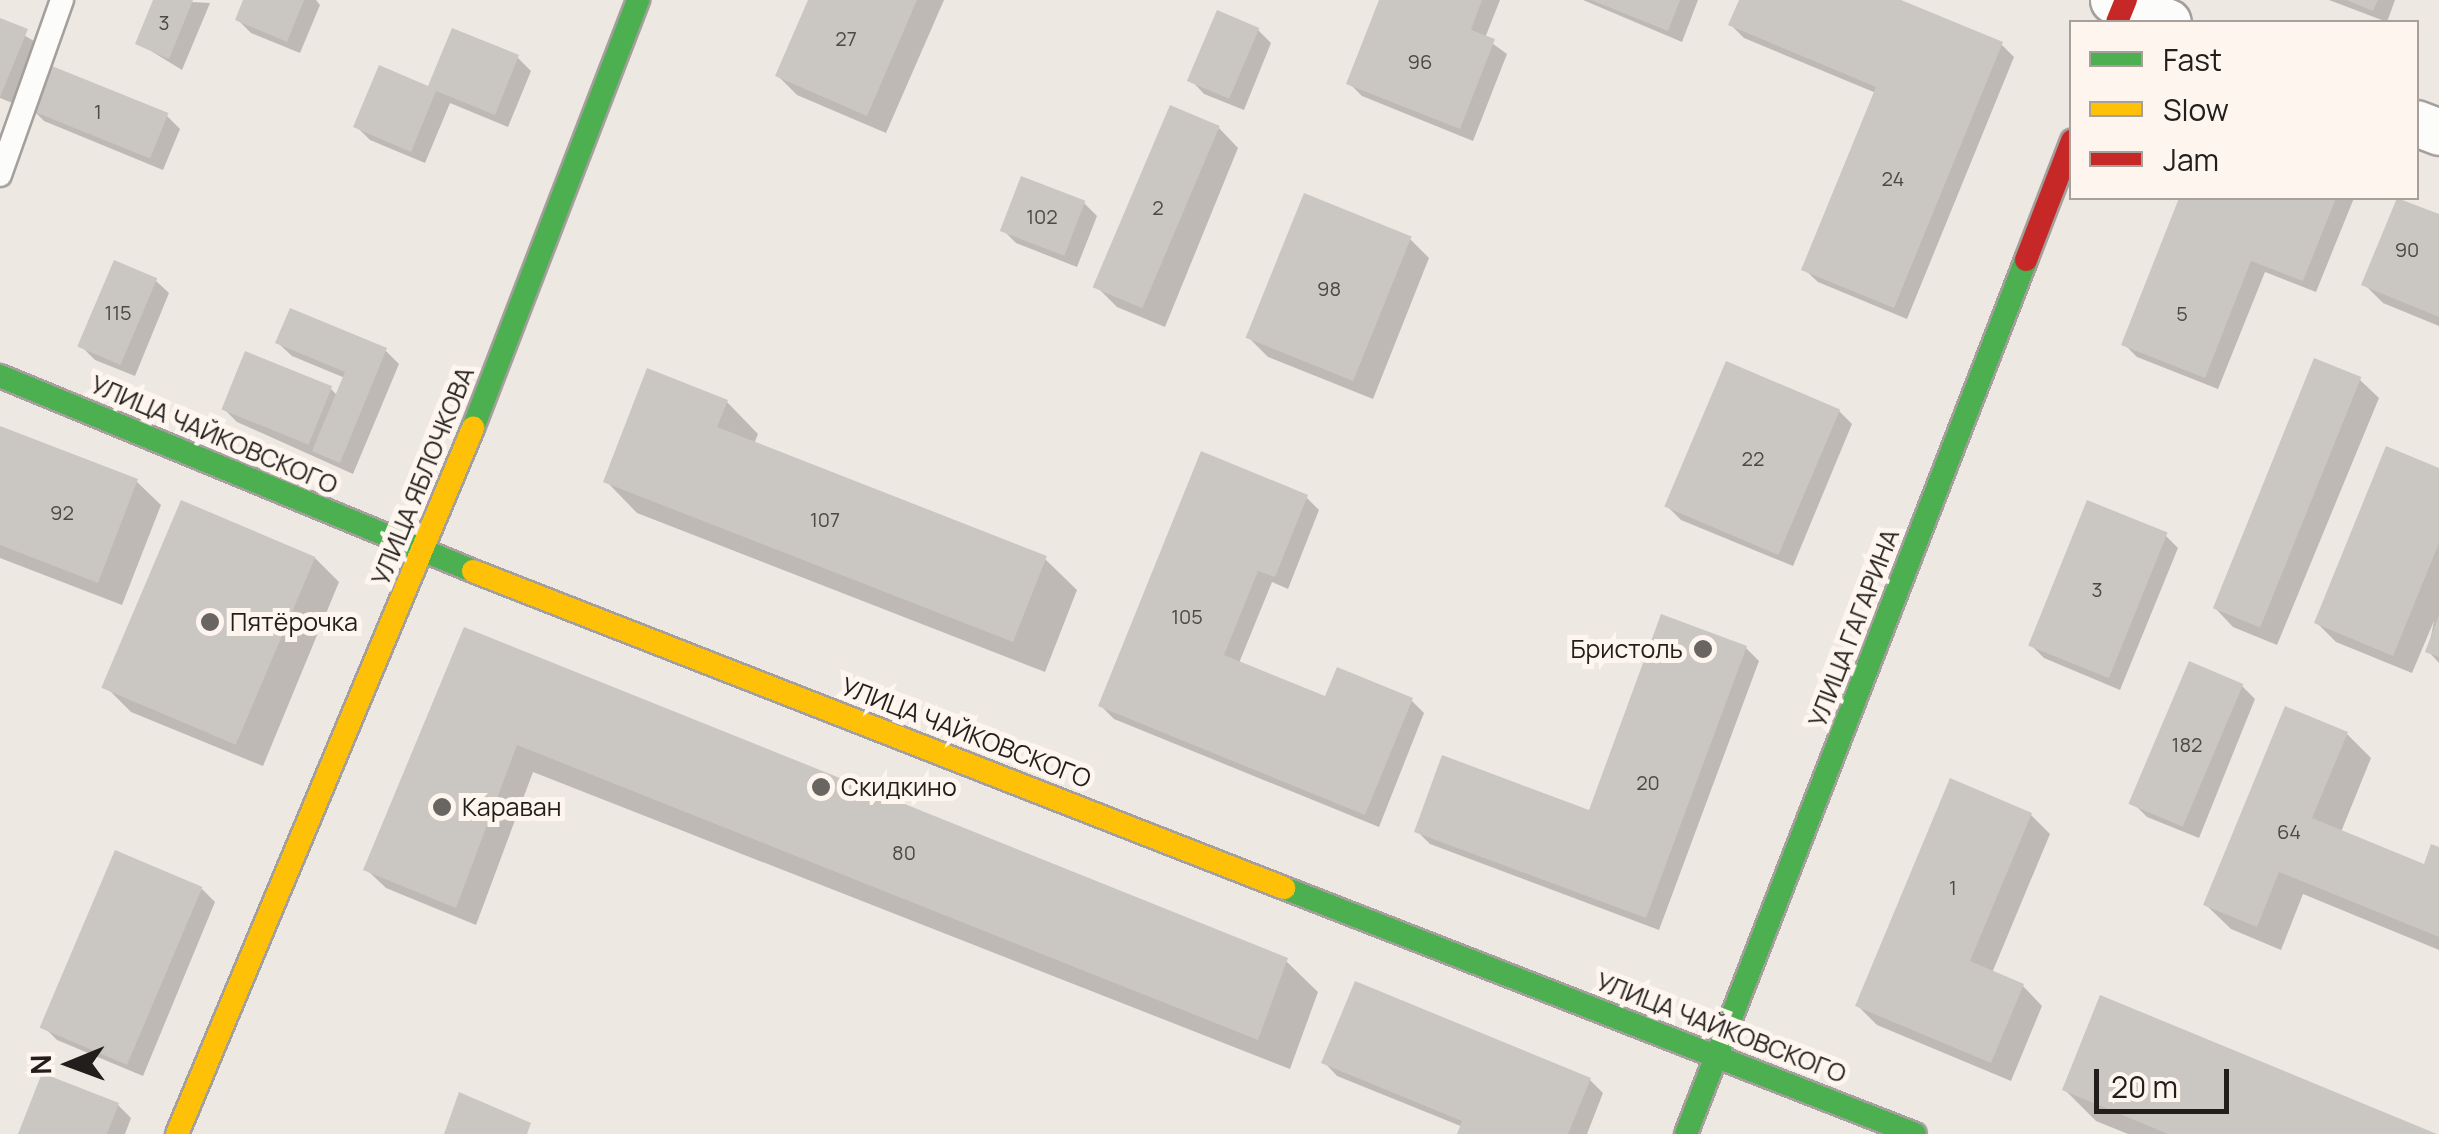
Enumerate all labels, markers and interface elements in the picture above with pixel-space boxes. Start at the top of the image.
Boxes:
house number: 3 [158,10,170,34]
legend [2069,20,2419,200]
house number: 27 [835,26,857,50]
text: Fast [2163,39,2222,80]
house number: 96 [1408,49,1432,73]
text: Slow [2163,89,2229,130]
house number: 1 [94,99,102,123]
text: Jam [2163,139,2219,180]
house number: 24 [1882,166,1904,190]
house number: 2 [1152,195,1164,219]
house number: 102 [1026,204,1058,228]
house number: 90 [2395,237,2419,261]
house number: 98 [1317,276,1341,300]
house number: 115 [104,300,132,324]
house number: 5 [2176,301,2188,325]
street label: УЛИЦА ЯБЛОЧКОВА [366,363,480,589]
street label: УЛИЦА ЧАЙКОВСКОГО [86,369,342,501]
house number: 22 [1742,446,1764,470]
house number: 92 [50,500,74,524]
house number: 107 [810,507,840,531]
street label: УЛИЦА ГАГАРИНА [1802,525,1906,731]
house number: 3 [2091,577,2103,601]
house number: 105 [1171,604,1203,628]
place label: Пятёрочка [230,607,358,637]
marker: Пятёрочка [199,611,221,633]
place label: Бристоль [1570,634,1683,664]
marker: Бристоль [1692,638,1714,660]
street label: УЛИЦА ЧАЙКОВСКОГО [837,672,1095,794]
house number: 182 [2172,732,2202,756]
house number: 20 [1636,770,1660,794]
place label: Скидкино [841,772,957,802]
marker: Скидкино [810,776,832,798]
place label: Караван [462,792,561,822]
marker: Караван [431,796,453,818]
house number: 64 [2277,819,2301,843]
house number: 80 [892,840,916,864]
house number: 1 [1949,875,1957,899]
street label: УЛИЦА ЧАЙКОВСКОГО [1592,967,1850,1089]
north arrow [20,1014,120,1114]
scale bar [2099,1049,2234,1111]
text: N [21,1054,59,1075]
text: 20 m [2111,1066,2178,1107]

